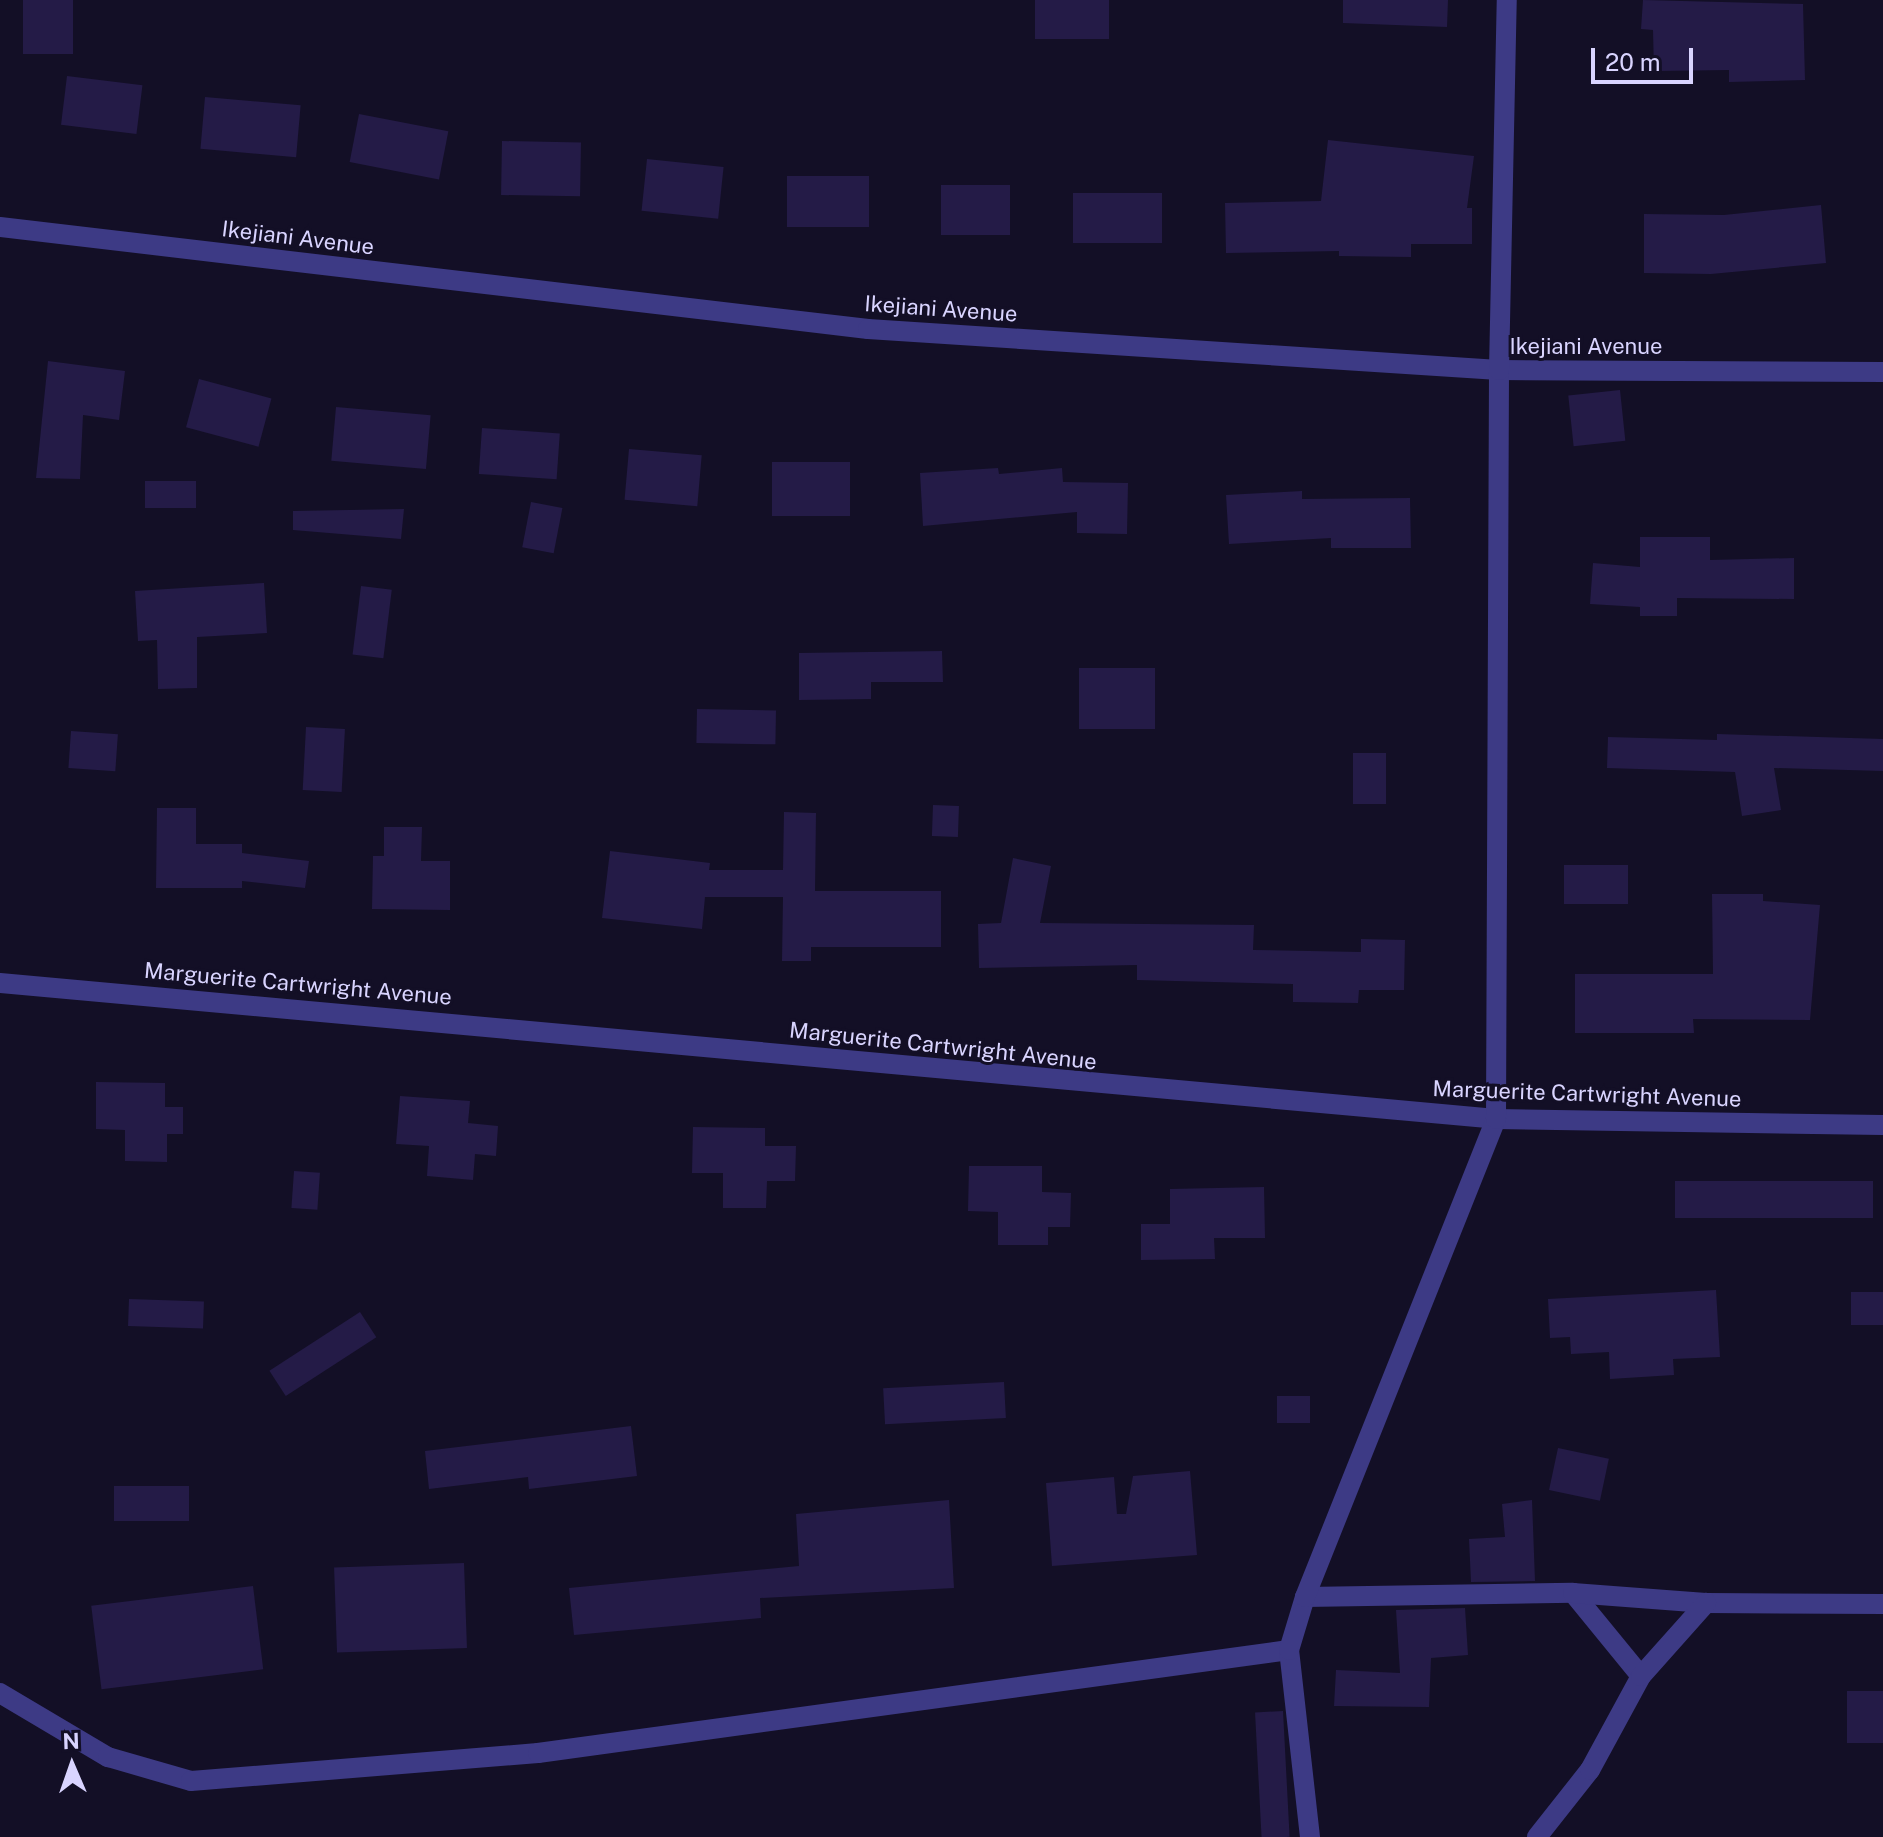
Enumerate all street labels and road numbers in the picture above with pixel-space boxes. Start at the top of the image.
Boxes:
street label: Ikejiani Avenue [220,216,376,260]
street label: Ikejiani Avenue [864,290,1018,328]
street label: Ikejiani Avenue [1509,334,1663,360]
street label: Marguerite Cartwright Avenue [143,957,453,1011]
street label: Marguerite Cartwright Avenue [788,1017,1098,1075]
street label: Marguerite Cartwright Avenue [1432,1075,1742,1113]

